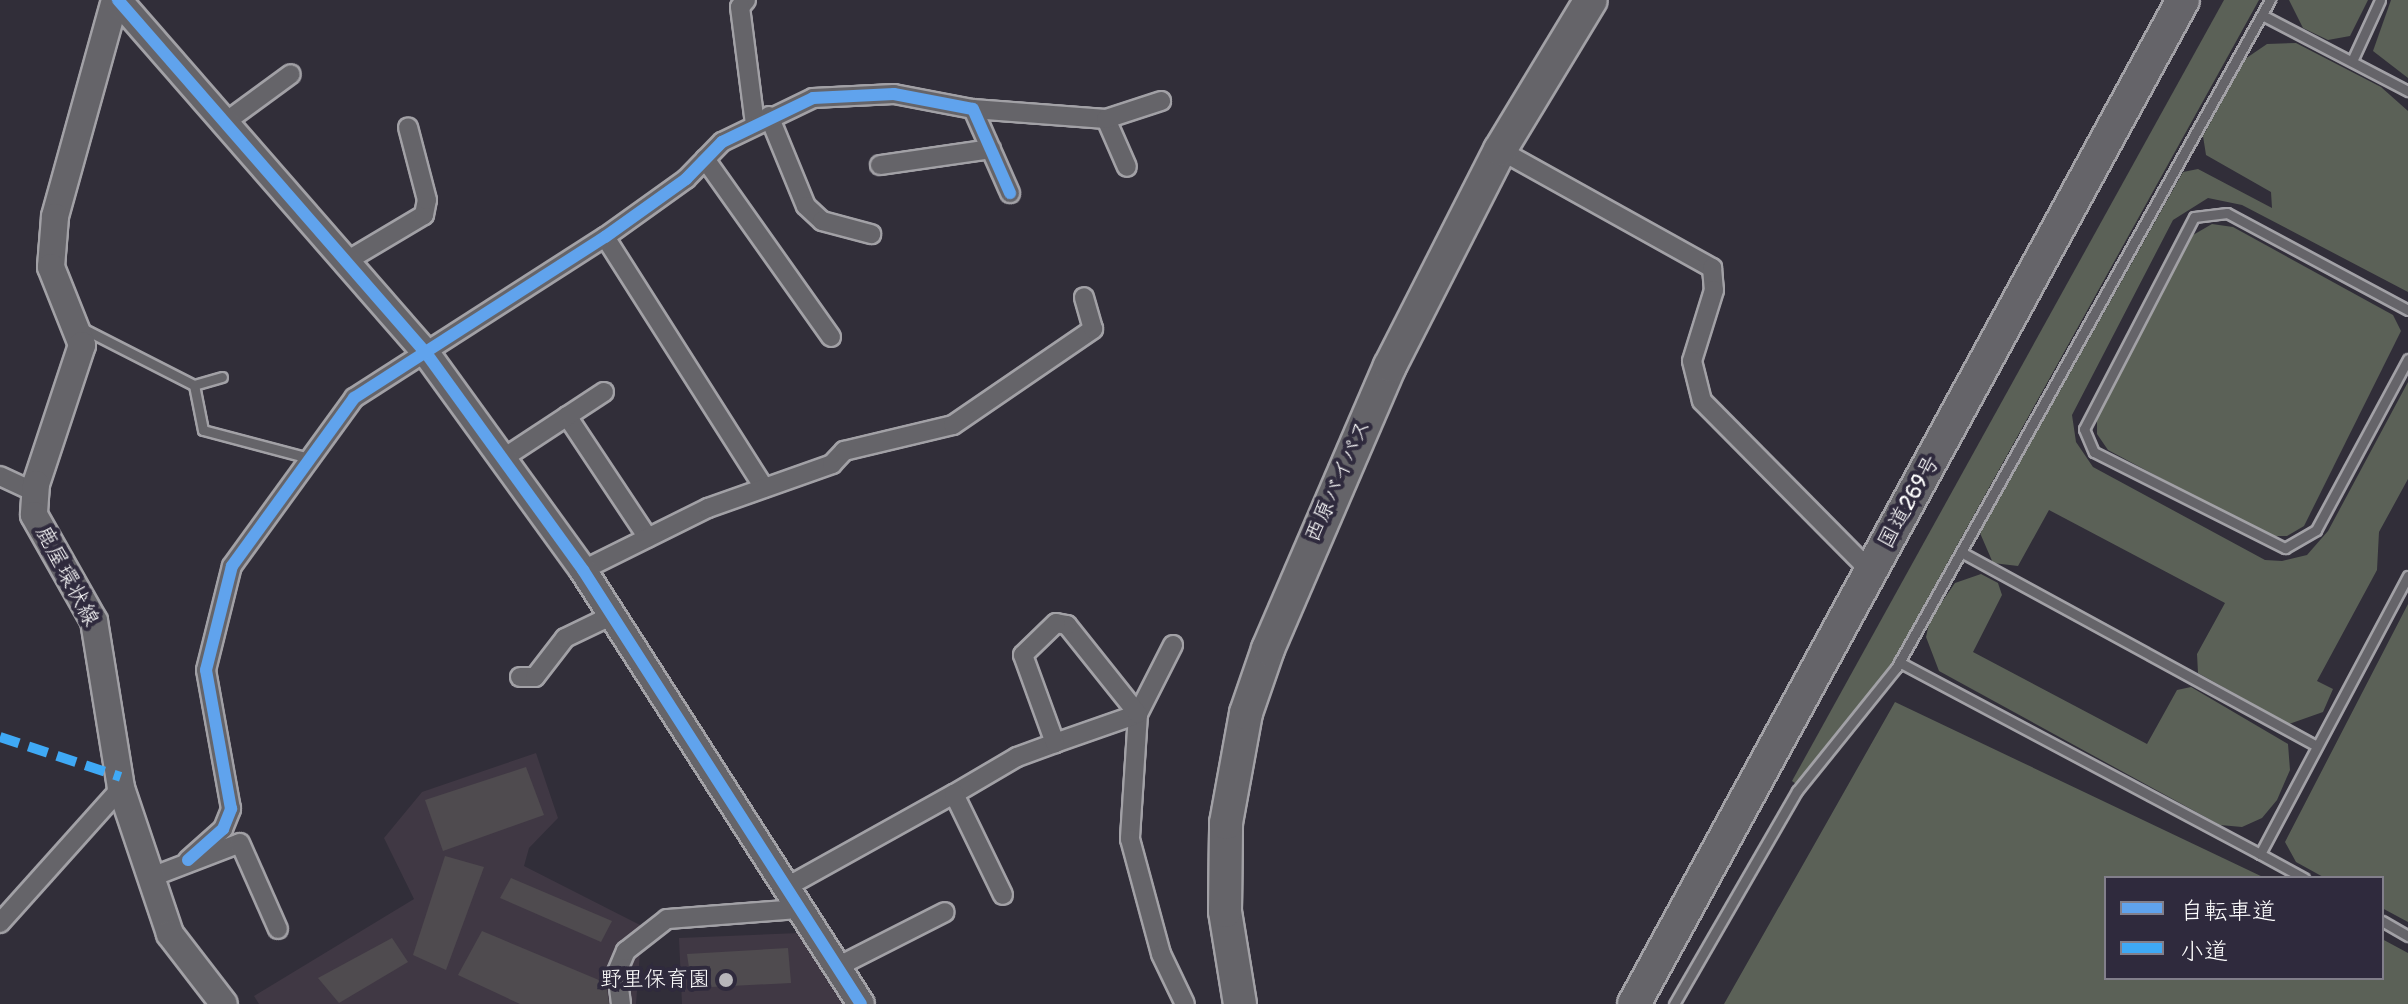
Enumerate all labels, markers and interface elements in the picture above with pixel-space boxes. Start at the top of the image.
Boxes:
street label: 西原バイパス [1299,415,1377,547]
street label: 国道269号 [1873,451,1945,553]
street label: 鹿屋環状線 [30,521,104,631]
legend [2104,876,2384,980]
text: 自転車道 [2180,897,2276,926]
text: 小道 [2180,937,2228,966]
place label: 野里保育園 [600,967,710,993]
marker: 野里保育園 [717,971,735,989]

